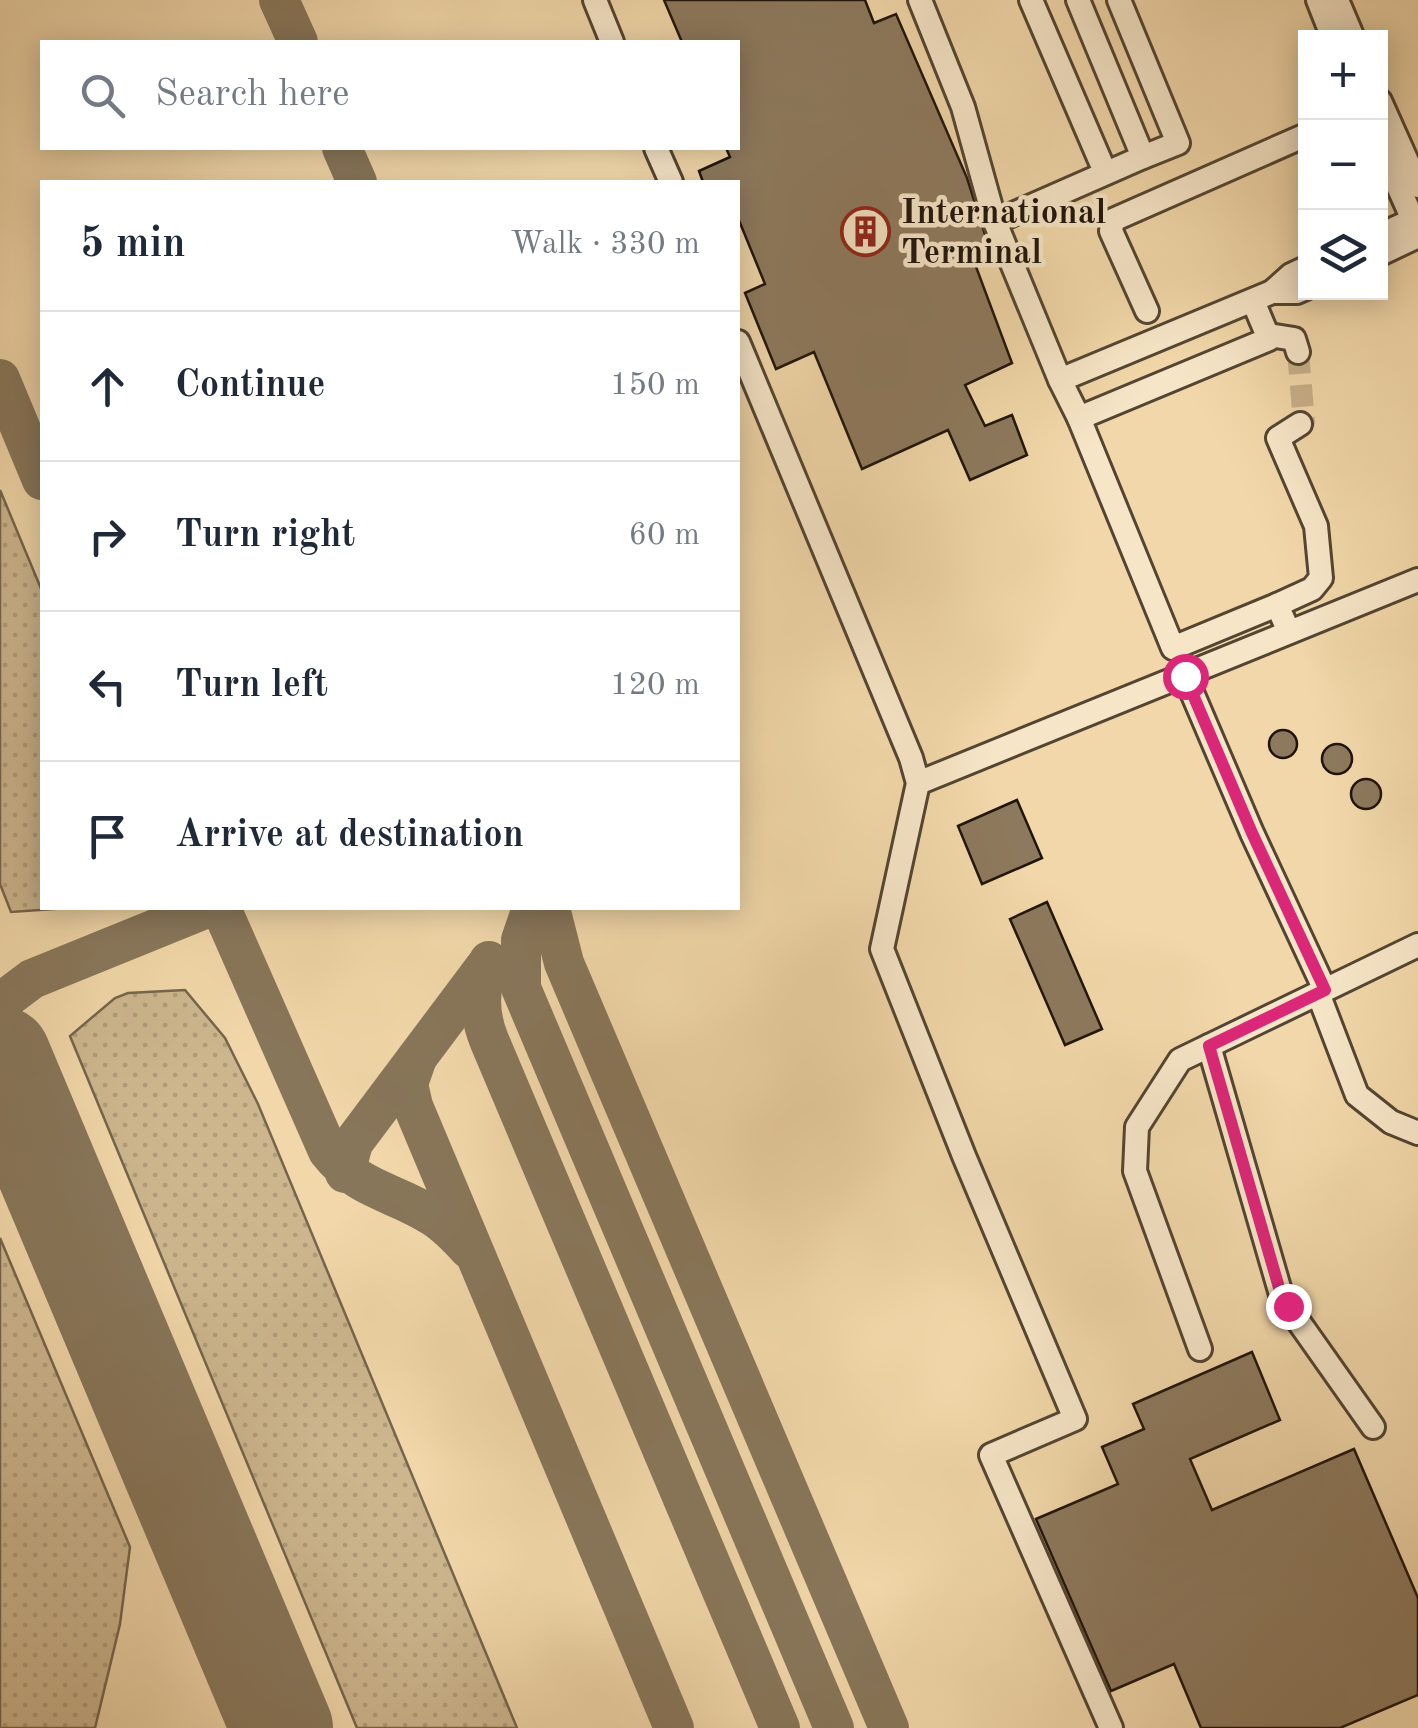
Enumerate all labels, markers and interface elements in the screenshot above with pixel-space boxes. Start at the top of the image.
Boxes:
map controls [1298,30,1388,300]
button: + [1298,30,1388,120]
search box [40,40,740,150]
icon: search [75,68,130,123]
text: Search here [155,76,350,114]
button: − [1298,120,1388,210]
place label: International Terminal [901,196,1107,271]
building icon: International Terminal [840,205,892,257]
button: layers [1298,210,1388,300]
text: 5 min [80,224,186,266]
text: Walk · 330 m [510,229,700,261]
icon: ahead [80,359,135,414]
text: Continue [175,367,325,405]
text: 150 m [610,370,700,402]
icon: right [80,509,135,564]
text: Turn right [175,517,355,555]
text: 60 m [629,520,700,552]
route start [1163,654,1209,700]
icon: left [80,659,135,714]
text: Turn left [175,667,328,705]
text: 120 m [610,670,700,702]
icon: arrive [80,809,135,864]
text: Arrive at destination [175,817,524,855]
route end [1266,1284,1312,1330]

